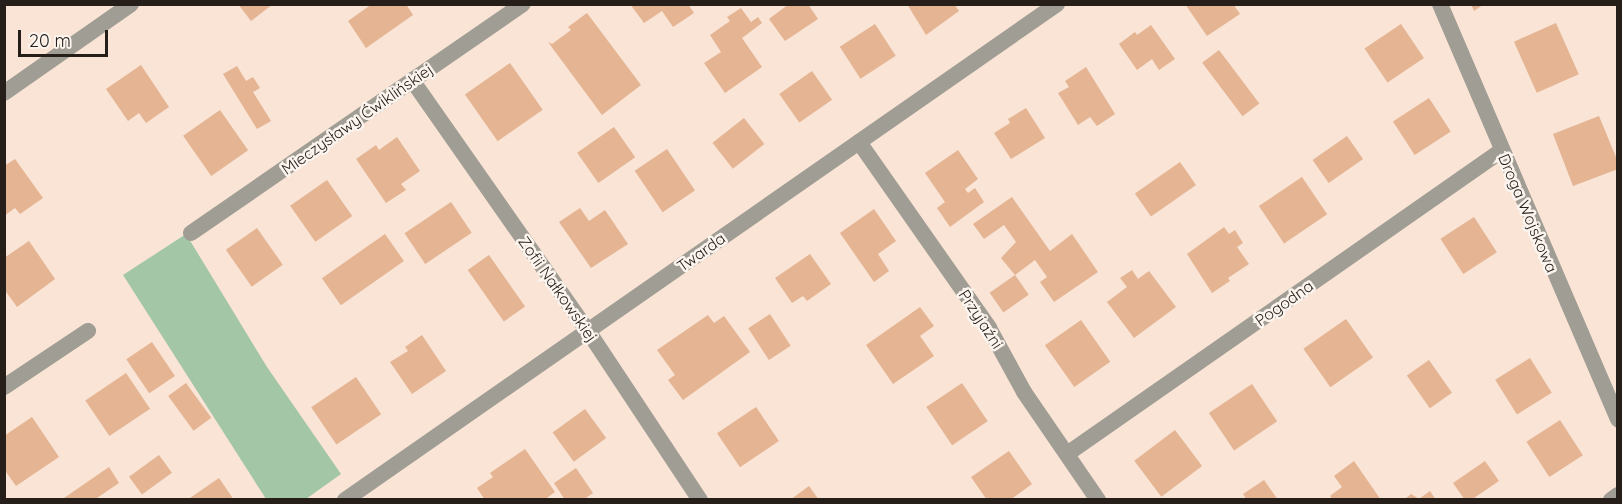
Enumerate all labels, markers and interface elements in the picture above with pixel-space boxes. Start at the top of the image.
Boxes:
scale bar [21,18,111,56]
text: 20 m [29,29,71,52]
street label: Mieczysławy Ćwiklińskiej [278,59,436,179]
street label: Droga Wojskowa [1494,151,1562,275]
street label: Twarda [673,228,729,276]
street label: Zofii Nałkowskiej [514,232,602,346]
street label: Pogodna [1251,276,1317,330]
street label: Przyjaźni [955,286,1007,352]

